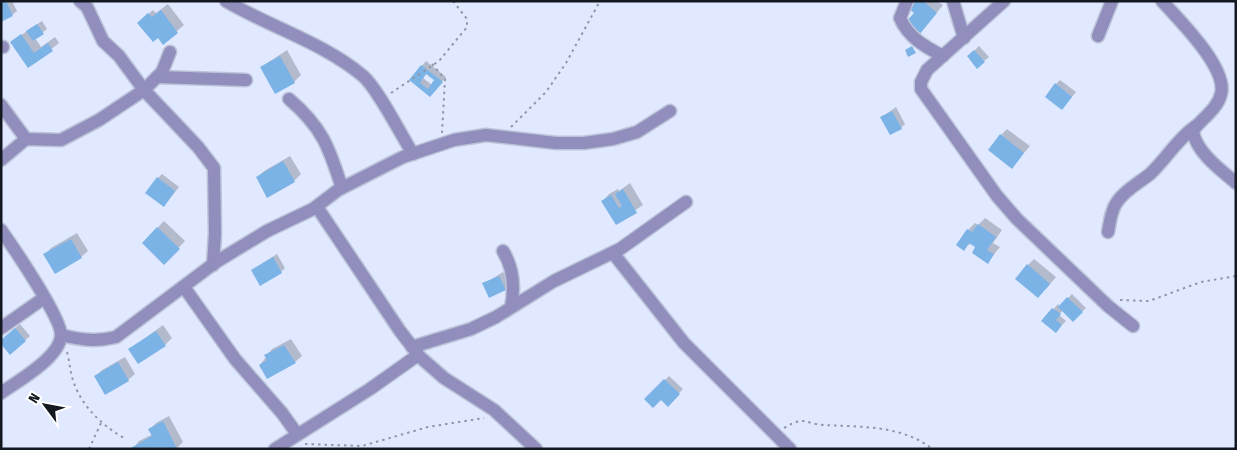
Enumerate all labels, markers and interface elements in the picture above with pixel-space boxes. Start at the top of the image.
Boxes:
north arrow [20,380,70,430]
text: N [25,390,44,406]

